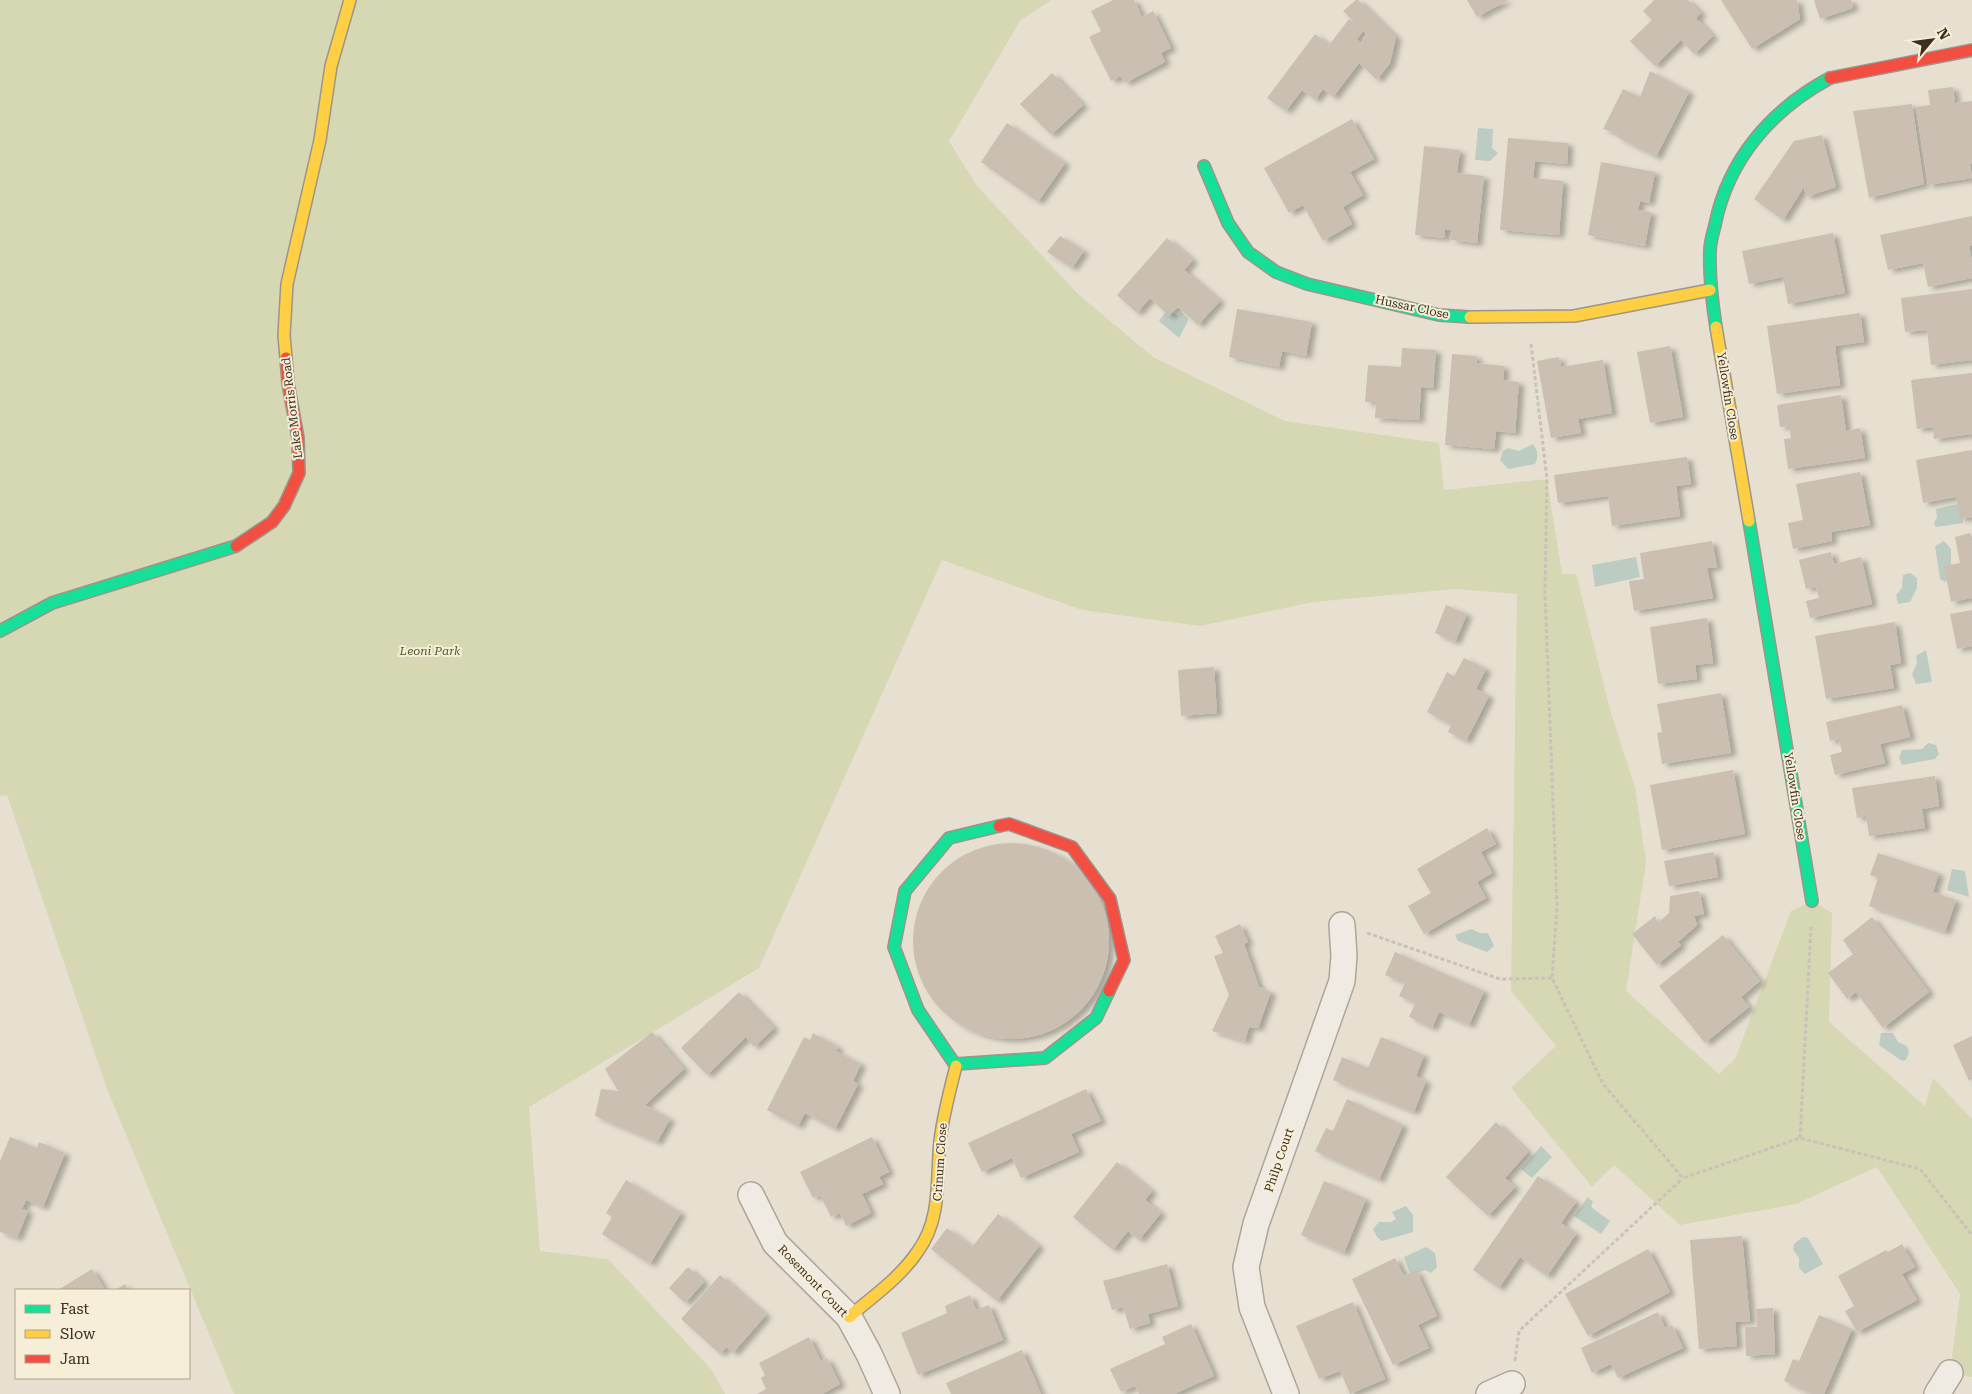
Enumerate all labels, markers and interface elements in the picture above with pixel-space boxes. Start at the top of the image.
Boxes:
north arrow [1907,15,1957,65]
text: N [1934,25,1953,42]
street label: Hussar Close [1374,292,1451,322]
street label: Yellowfin Close [1714,351,1742,441]
street label: Lake Morris Road [279,356,305,459]
park label: Leoni Park [399,644,461,658]
street label: Yellowfin Close [1781,751,1809,841]
street label: Crinum Close [930,1122,950,1202]
street label: Philp Court [1261,1126,1297,1194]
street label: Rosemont Court [775,1242,851,1320]
legend [15,1289,190,1379]
text: Fast [60,1300,90,1318]
text: Slow [60,1325,96,1343]
text: Jam [60,1350,90,1368]

